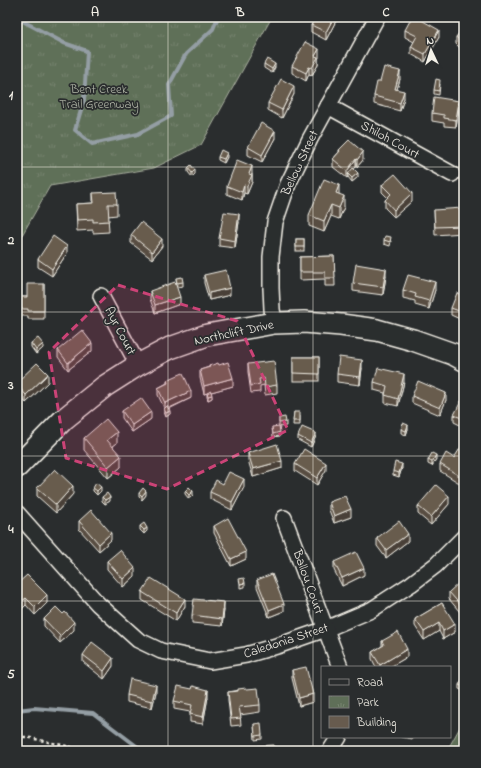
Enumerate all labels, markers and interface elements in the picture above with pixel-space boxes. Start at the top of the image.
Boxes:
text: A [91,3,99,22]
text: B [235,3,245,22]
text: C [382,3,390,22]
north arrow [411,30,451,70]
text: N [426,33,435,49]
park label: Bent Creek Trail Greenway [59,80,139,115]
text: 1 [9,86,14,105]
street label: Shiloh Court [357,116,423,164]
street label: Bellow Street [276,127,324,200]
text: 2 [7,231,15,250]
street label: Ayr Court [98,303,141,360]
street label: Northclift Drive [193,315,276,351]
text: 3 [7,376,14,395]
text: 4 [7,520,14,539]
street label: Ballou Court [287,546,329,617]
street label: Caledonia Street [241,618,331,664]
text: 5 [7,665,15,684]
legend [321,666,451,738]
text: Road [357,674,383,692]
text: Park [357,694,379,712]
text: Building [356,714,396,733]

